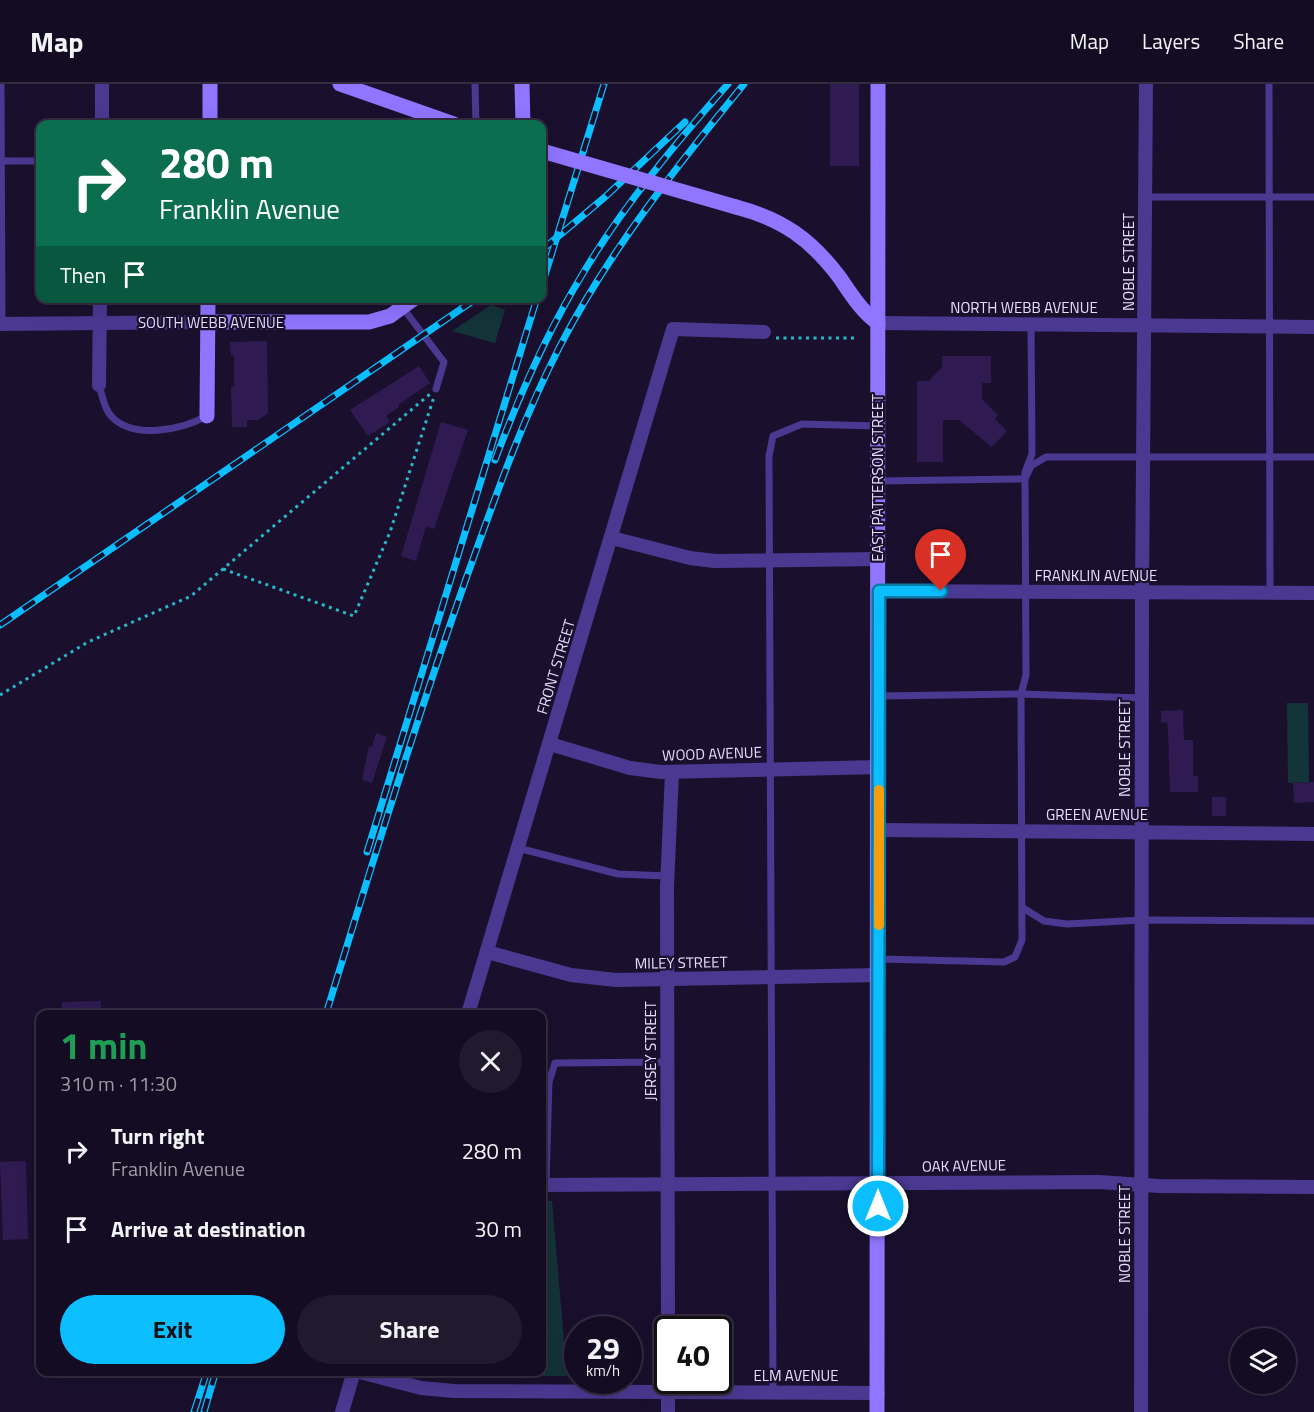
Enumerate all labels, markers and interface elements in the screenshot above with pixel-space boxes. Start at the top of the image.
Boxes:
text: Map [30,20,84,63]
text: Map [1070,25,1109,57]
text: Layers [1142,25,1200,57]
text: Share [1233,25,1284,57]
text: 280 m [159,130,274,194]
icon: right [60,144,138,222]
text: Franklin Avenue [159,188,340,229]
street label: NOBLE STREET [1117,213,1140,311]
text: Then [60,258,106,292]
icon: arrive [118,258,151,291]
street label: NORTH WEBB AVENUE [950,296,1098,319]
street label: SOUTH WEBB AVENUE [138,311,284,334]
street label: EAST PATTERSON STREET [866,394,889,562]
pin [915,529,966,591]
icon: arrive [924,538,957,571]
street label: FRANKLIN AVENUE [1035,564,1157,587]
street label: FRONT STREET [530,616,581,717]
street label: NOBLE STREET [1113,699,1136,797]
street label: WOOD AVENUE [662,740,762,767]
street label: GREEN AVENUE [1046,803,1148,826]
street label: MILEY STREET [634,950,728,975]
street label: JERSEY STREET [639,1001,662,1101]
text: 1 min [60,1018,147,1073]
button: close [459,1030,522,1093]
text: 310 m · 11:30 [60,1068,177,1099]
text: Turn right [111,1119,205,1153]
text: 280 m [462,1134,522,1168]
icon: right [60,1135,93,1168]
text: Franklin Avenue [111,1153,245,1184]
street label: OAK AVENUE [922,1153,1006,1178]
position arrow [846,1174,910,1238]
street label: NOBLE STREET [1113,1185,1136,1283]
text: Arrive at destination [111,1212,306,1246]
text: 30 m [474,1212,522,1246]
icon: arrive [60,1213,93,1246]
button: Exit [60,1295,285,1364]
button: Share [297,1295,522,1364]
speed limit sign: 40 [654,1316,732,1394]
text: 29 [586,1325,620,1371]
map controls [1230,1328,1296,1394]
button: layers [1230,1328,1296,1394]
text: km/h [586,1359,620,1382]
street label: ELM AVENUE [753,1364,839,1387]

